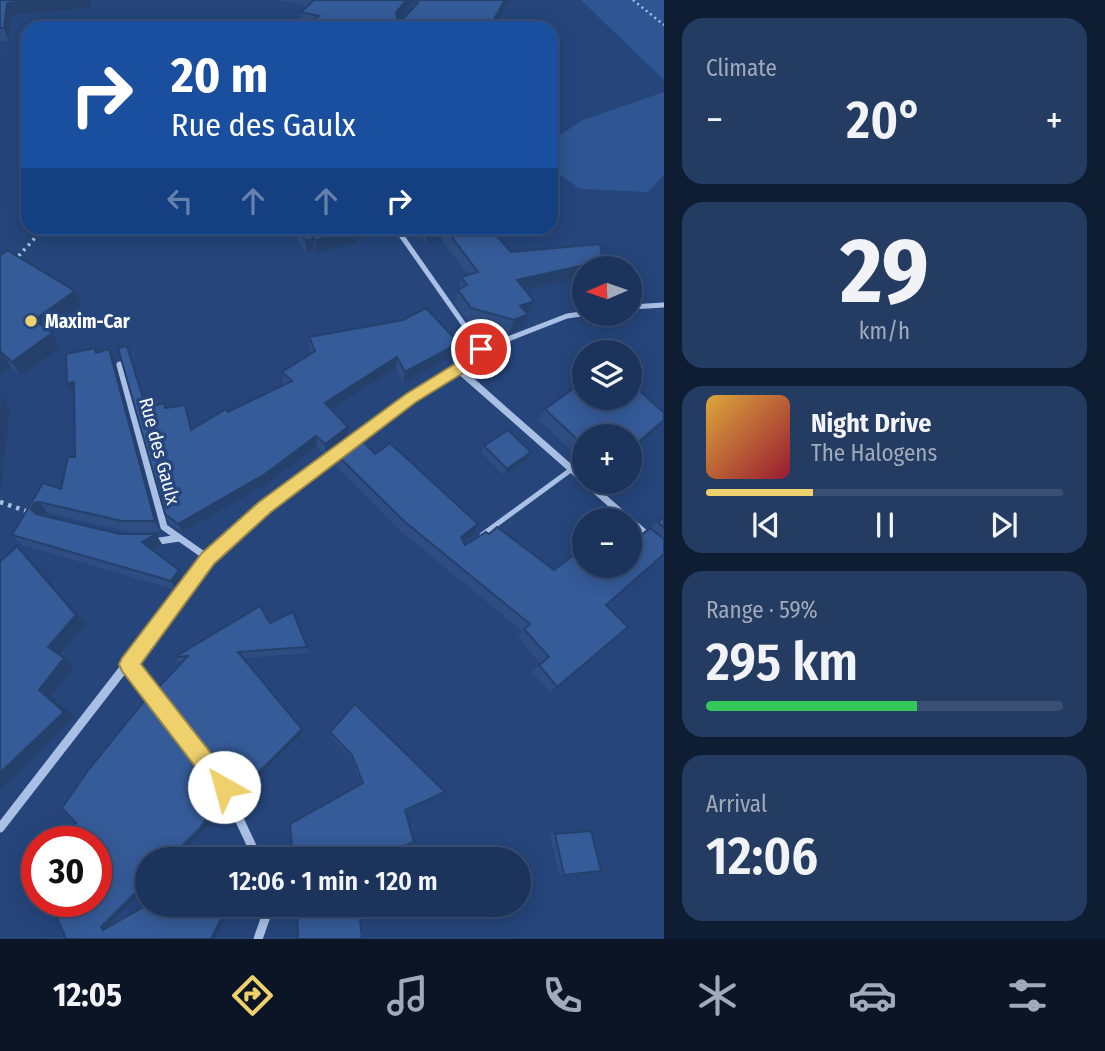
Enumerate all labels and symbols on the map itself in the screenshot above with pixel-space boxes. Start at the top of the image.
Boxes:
north arrow [572,256,642,326]
place label: Maxim-Car [45,310,131,333]
marker: Maxim-Car [23,313,39,329]
pin [451,319,511,379]
street label: Rue des Gaulx [134,395,185,508]
position arrow [187,750,261,824]
speed limit sign: 30 [21,826,112,917]

